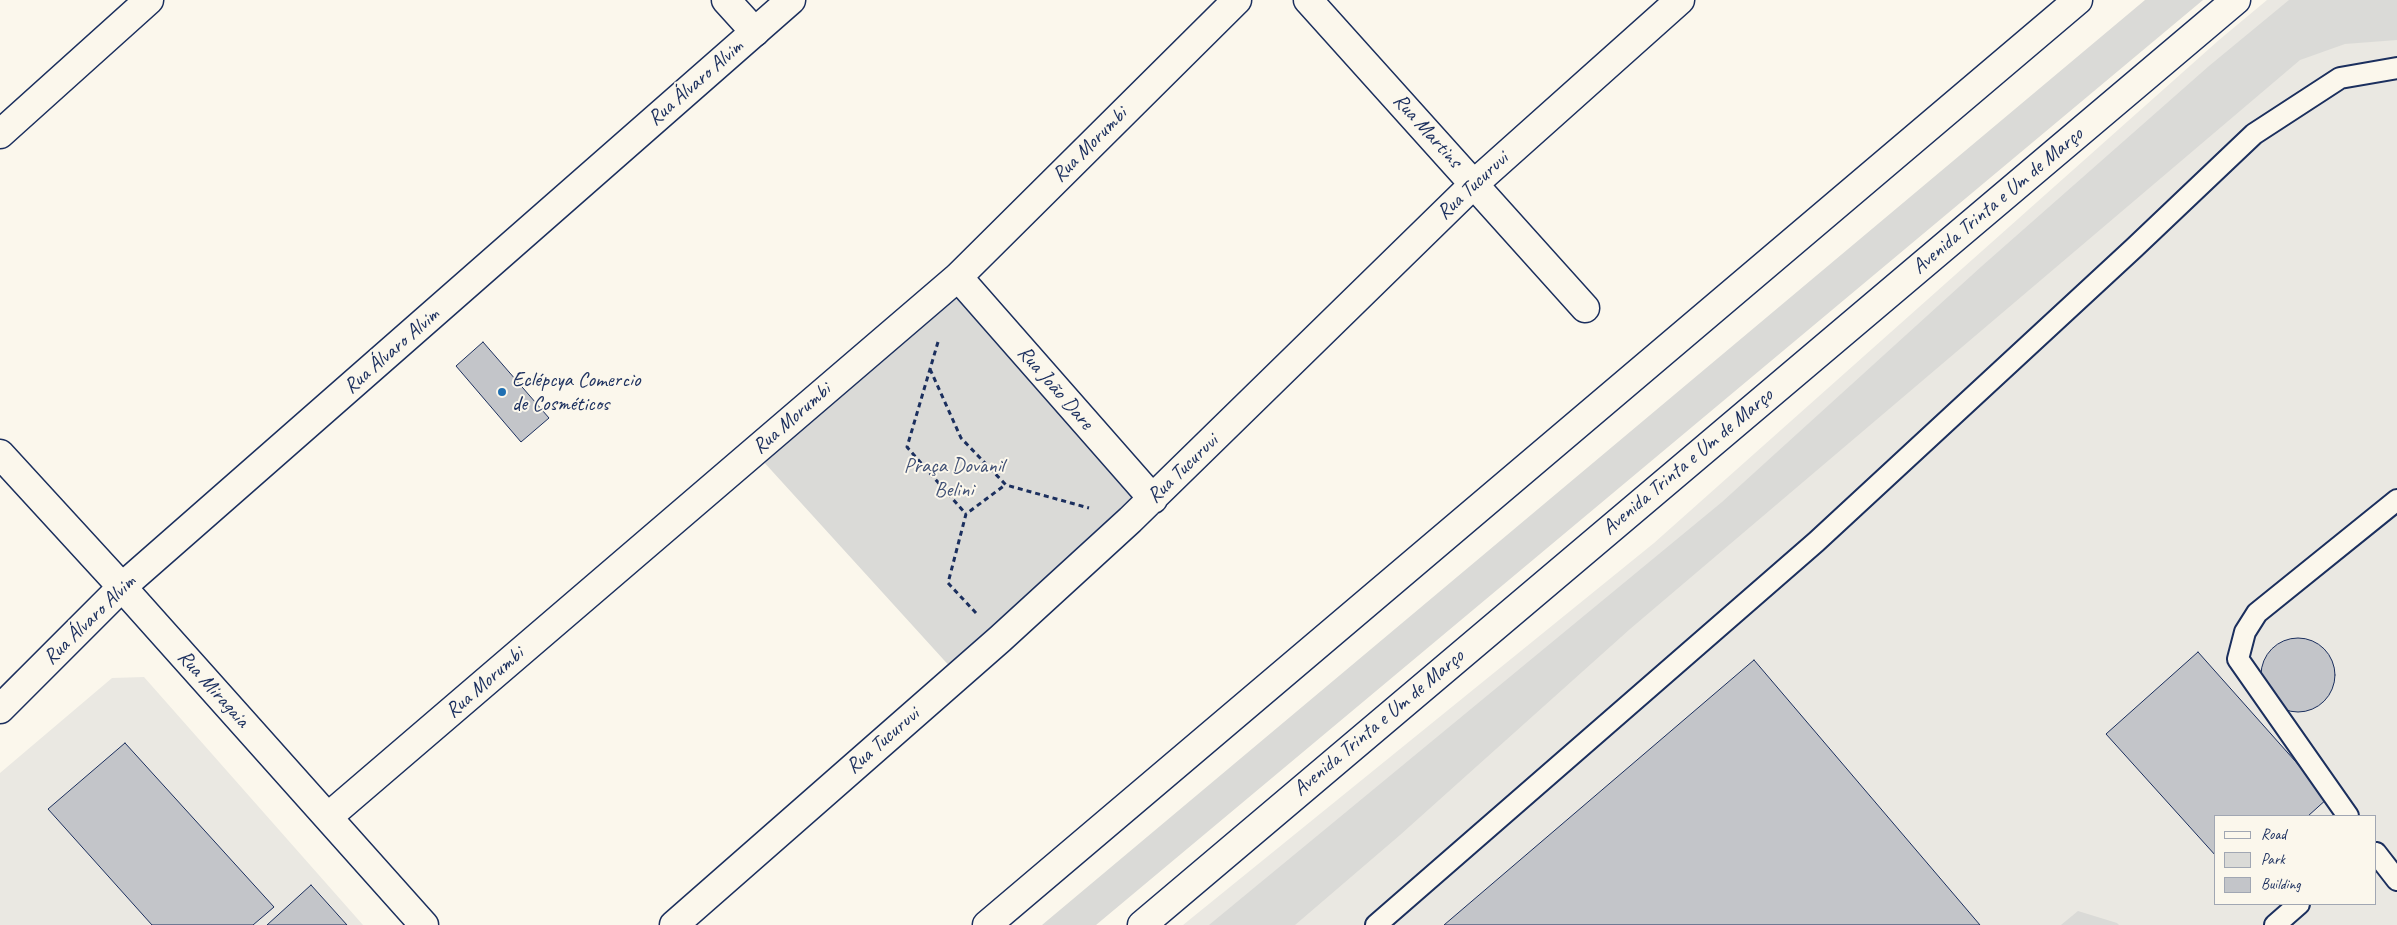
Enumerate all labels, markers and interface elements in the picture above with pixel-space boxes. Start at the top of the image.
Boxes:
street label: Rua Álvaro Alvim [643,34,749,132]
street label: Rua Martins [1387,89,1467,173]
street label: Rua Morumbi [1047,102,1133,188]
street label: Avenida Trinta e Um de Março [1907,122,2089,280]
street label: Rua Tucuruvi [1432,146,1514,226]
street label: Rua Álvaro Alvim [339,302,445,400]
street label: Rua João Dare [1012,341,1098,435]
place label: Eclépcya Comercio de Cosméticos [512,367,640,417]
street label: Rua Morumbi [748,378,836,460]
street label: Avenida Trinta e Um de Março [1597,383,1779,541]
marker: Eclépcya Comercio de Cosméticos [496,386,508,398]
street label: Rua Tucuruvi [1142,429,1224,509]
park label: Praça Dovanil Belini [904,453,1004,503]
street label: Rua Álvaro Alvim [38,570,142,670]
street label: Rua Morumbi [441,642,529,724]
street label: Avenida Trinta e Um de Março [1288,644,1470,802]
street label: Rua Miragaia [172,645,254,733]
street label: Rua Tucuruvi [841,702,925,780]
legend [2214,815,2377,905]
text: Road [2261,825,2286,844]
text: Park [2261,850,2285,869]
text: Building [2261,875,2300,894]

